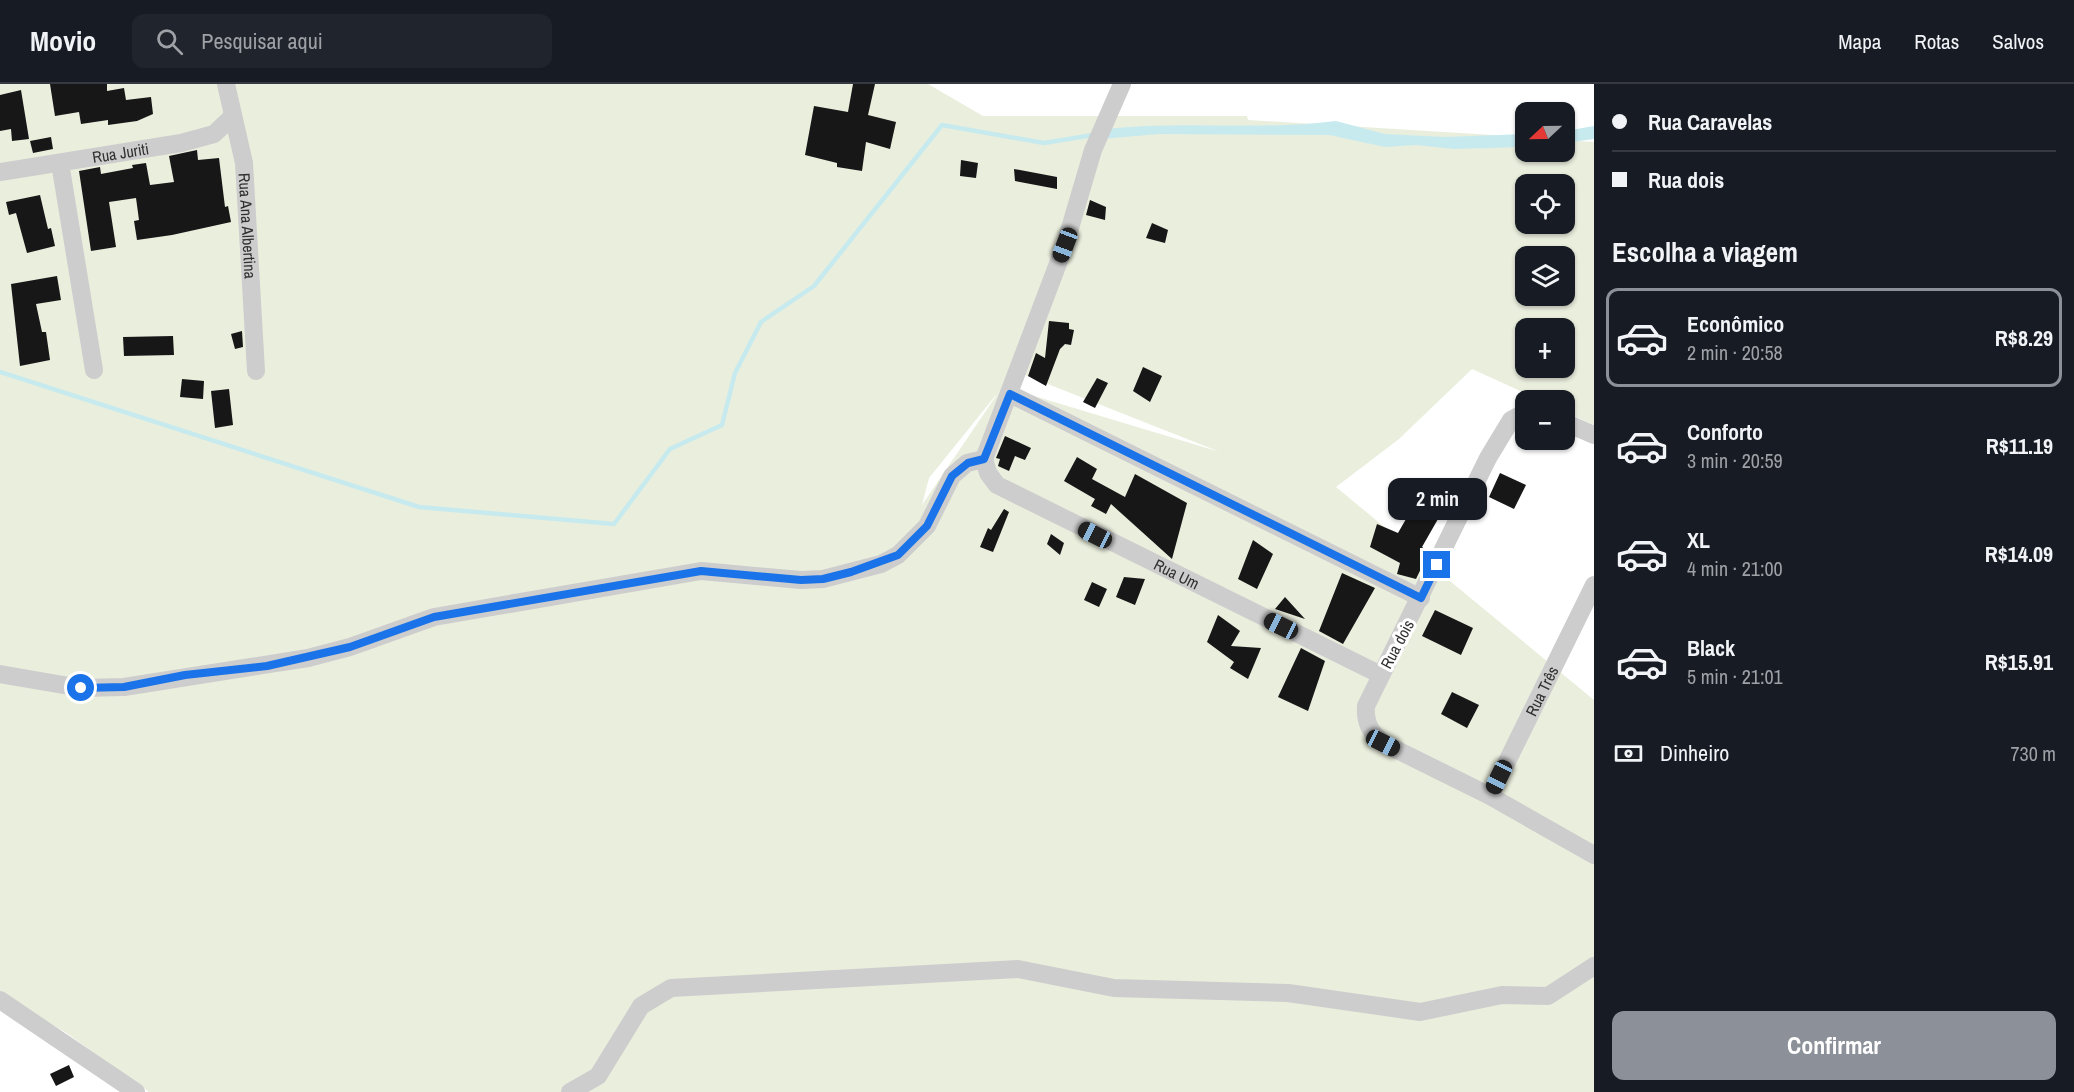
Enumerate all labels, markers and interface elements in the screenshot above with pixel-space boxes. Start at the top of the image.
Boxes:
search box [132,14,552,68]
text: Movio [30,22,96,60]
icon: search [153,25,186,58]
text: Pesquisar aqui [201,26,323,56]
text: Mapa [1838,27,1881,56]
text: Rotas [1914,27,1959,56]
text: Salvos [1992,27,2044,56]
north arrow [1515,102,1575,162]
map controls [1515,102,1575,450]
text: Rua Caravelas [1648,107,1772,137]
street label: Rua Juriti [91,137,150,168]
text: Rua dois [1648,165,1724,195]
street label: Rua Ana Albertina [234,172,262,280]
button: locate [1515,174,1575,234]
car [1050,225,1080,265]
text: Escolha a viagem [1612,234,1798,270]
button: layers [1515,246,1575,306]
text: Econômico [1687,309,1784,339]
icon: car [1615,311,1669,365]
button: + [1515,318,1575,378]
text: R$8.29 [1995,323,2053,353]
text: 2 min · 20:58 [1687,339,1783,366]
button: − [1515,390,1575,450]
text: Conforto [1687,417,1763,447]
icon: car [1615,419,1669,473]
text: R$11.19 [1986,431,2053,461]
text: 3 min · 20:59 [1687,447,1783,474]
callout: 2 min [1388,478,1486,520]
text: 2 min [1416,485,1459,512]
car [1075,519,1115,551]
text: XL [1687,525,1710,555]
icon: car [1615,527,1669,581]
text: R$14.09 [1985,539,2053,569]
route end [1423,551,1450,578]
street label: Rua Um [1150,553,1203,594]
text: 4 min · 21:00 [1687,555,1783,582]
car [1261,610,1301,642]
street label: Rua dois [1375,616,1419,672]
text: Black [1687,633,1735,663]
icon: car [1615,635,1669,689]
text: R$15.91 [1985,647,2053,677]
street label: Rua Três [1520,662,1563,720]
text: 5 min · 21:01 [1687,663,1783,690]
route start [67,674,94,701]
car [1363,727,1403,759]
icon: cash [1612,737,1645,770]
text: Dinheiro [1660,738,1729,768]
text: 730 m [2010,740,2056,767]
car [1483,757,1515,797]
button: Confirmar [1612,1011,2056,1080]

